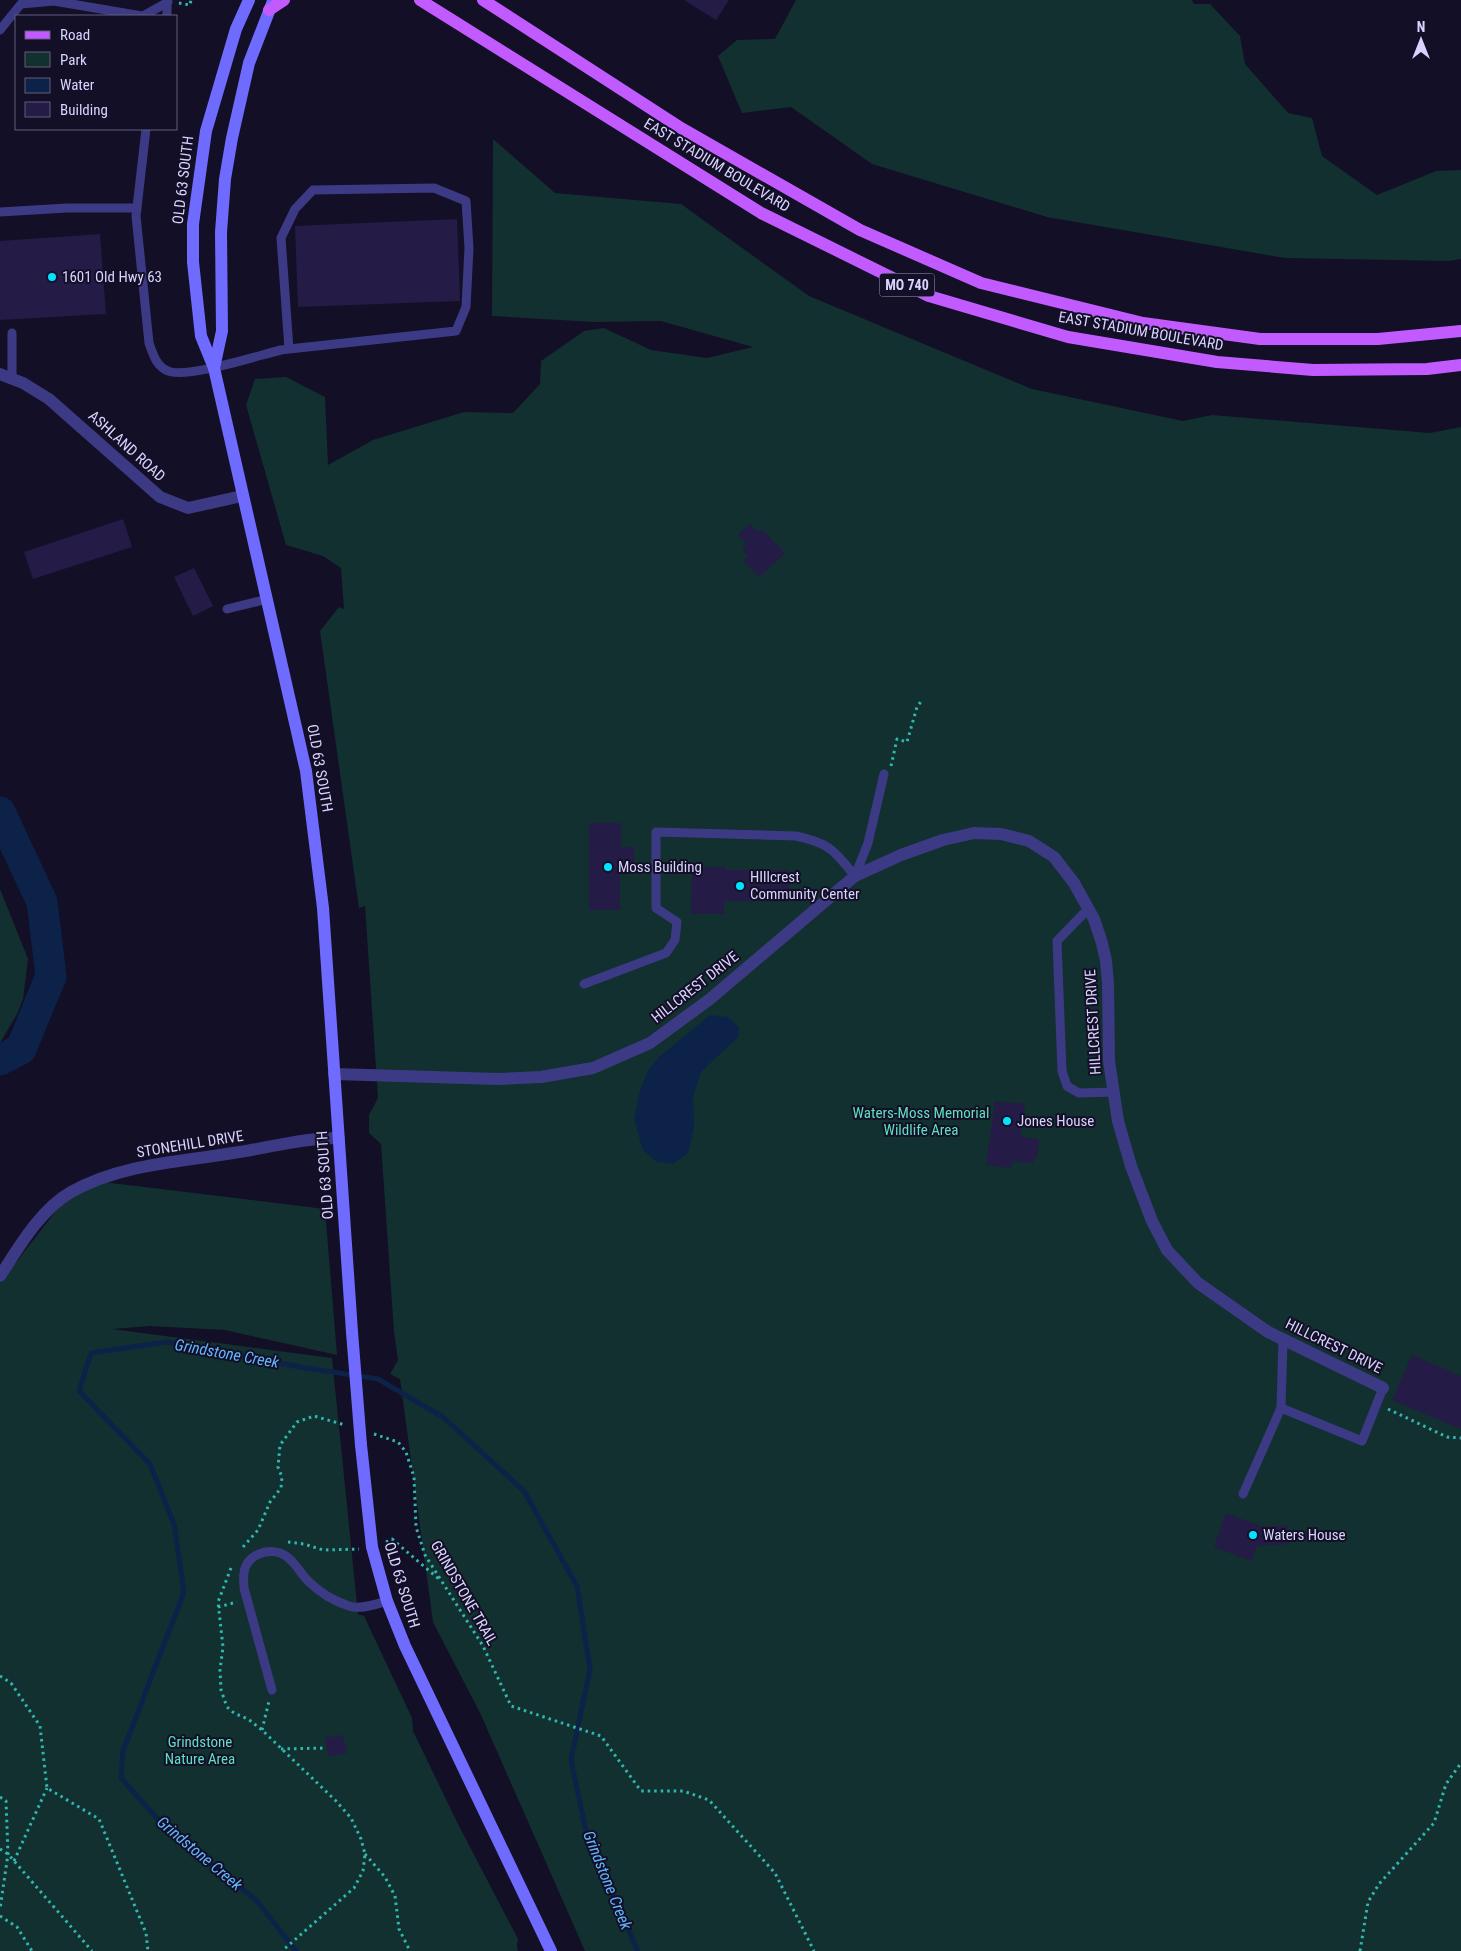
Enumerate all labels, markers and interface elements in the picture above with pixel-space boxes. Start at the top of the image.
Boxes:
legend [15,15,178,130]
north arrow [1396,15,1446,65]
text: N [1417,19,1425,35]
text: Road [60,26,90,44]
text: Park [60,51,87,69]
text: Water [60,76,95,94]
text: Building [60,101,108,119]
street label: EAST STADIUM BOULEVARD [641,114,793,216]
street label: OLD 63 SOUTH [169,135,197,225]
place label: 1601 Old Hwy 63 [62,268,162,286]
marker: 1601 Old Hwy 63 [46,271,58,283]
road number: MO 740 [880,274,934,296]
street label: EAST STADIUM BOULEVARD [1057,308,1225,354]
street label: ASHLAND ROAD [85,407,169,485]
street label: OLD 63 SOUTH [303,723,337,813]
place label: Moss Building [618,858,702,876]
marker: Moss Building [602,861,614,873]
place label: HIllcrest Community Center [750,868,860,903]
marker: HIllcrest Community Center [734,880,746,892]
street label: HILLCREST DRIVE [648,947,742,1027]
street label: HILLCREST DRIVE [1081,969,1105,1075]
park label: Waters-Moss Memorial Wildlife Area [853,1104,989,1139]
place label: Jones House [1017,1112,1094,1130]
marker: Jones House [1001,1115,1013,1127]
street label: STONEHILL DRIVE [135,1127,245,1161]
street label: OLD 63 SOUTH [313,1130,337,1220]
street label: HILLCREST DRIVE [1283,1315,1385,1377]
water label: Grindstone Creek [173,1335,281,1372]
place label: Waters House [1263,1526,1346,1544]
marker: Waters House [1247,1529,1259,1541]
street label: GRINDSTONE TRAIL [427,1537,501,1649]
street label: OLD 63 SOUTH [380,1540,424,1630]
park label: Grindstone Nature Area [165,1733,235,1768]
water label: Grindstone Creek [153,1812,247,1895]
water label: Grindstone Creek [579,1828,636,1934]

